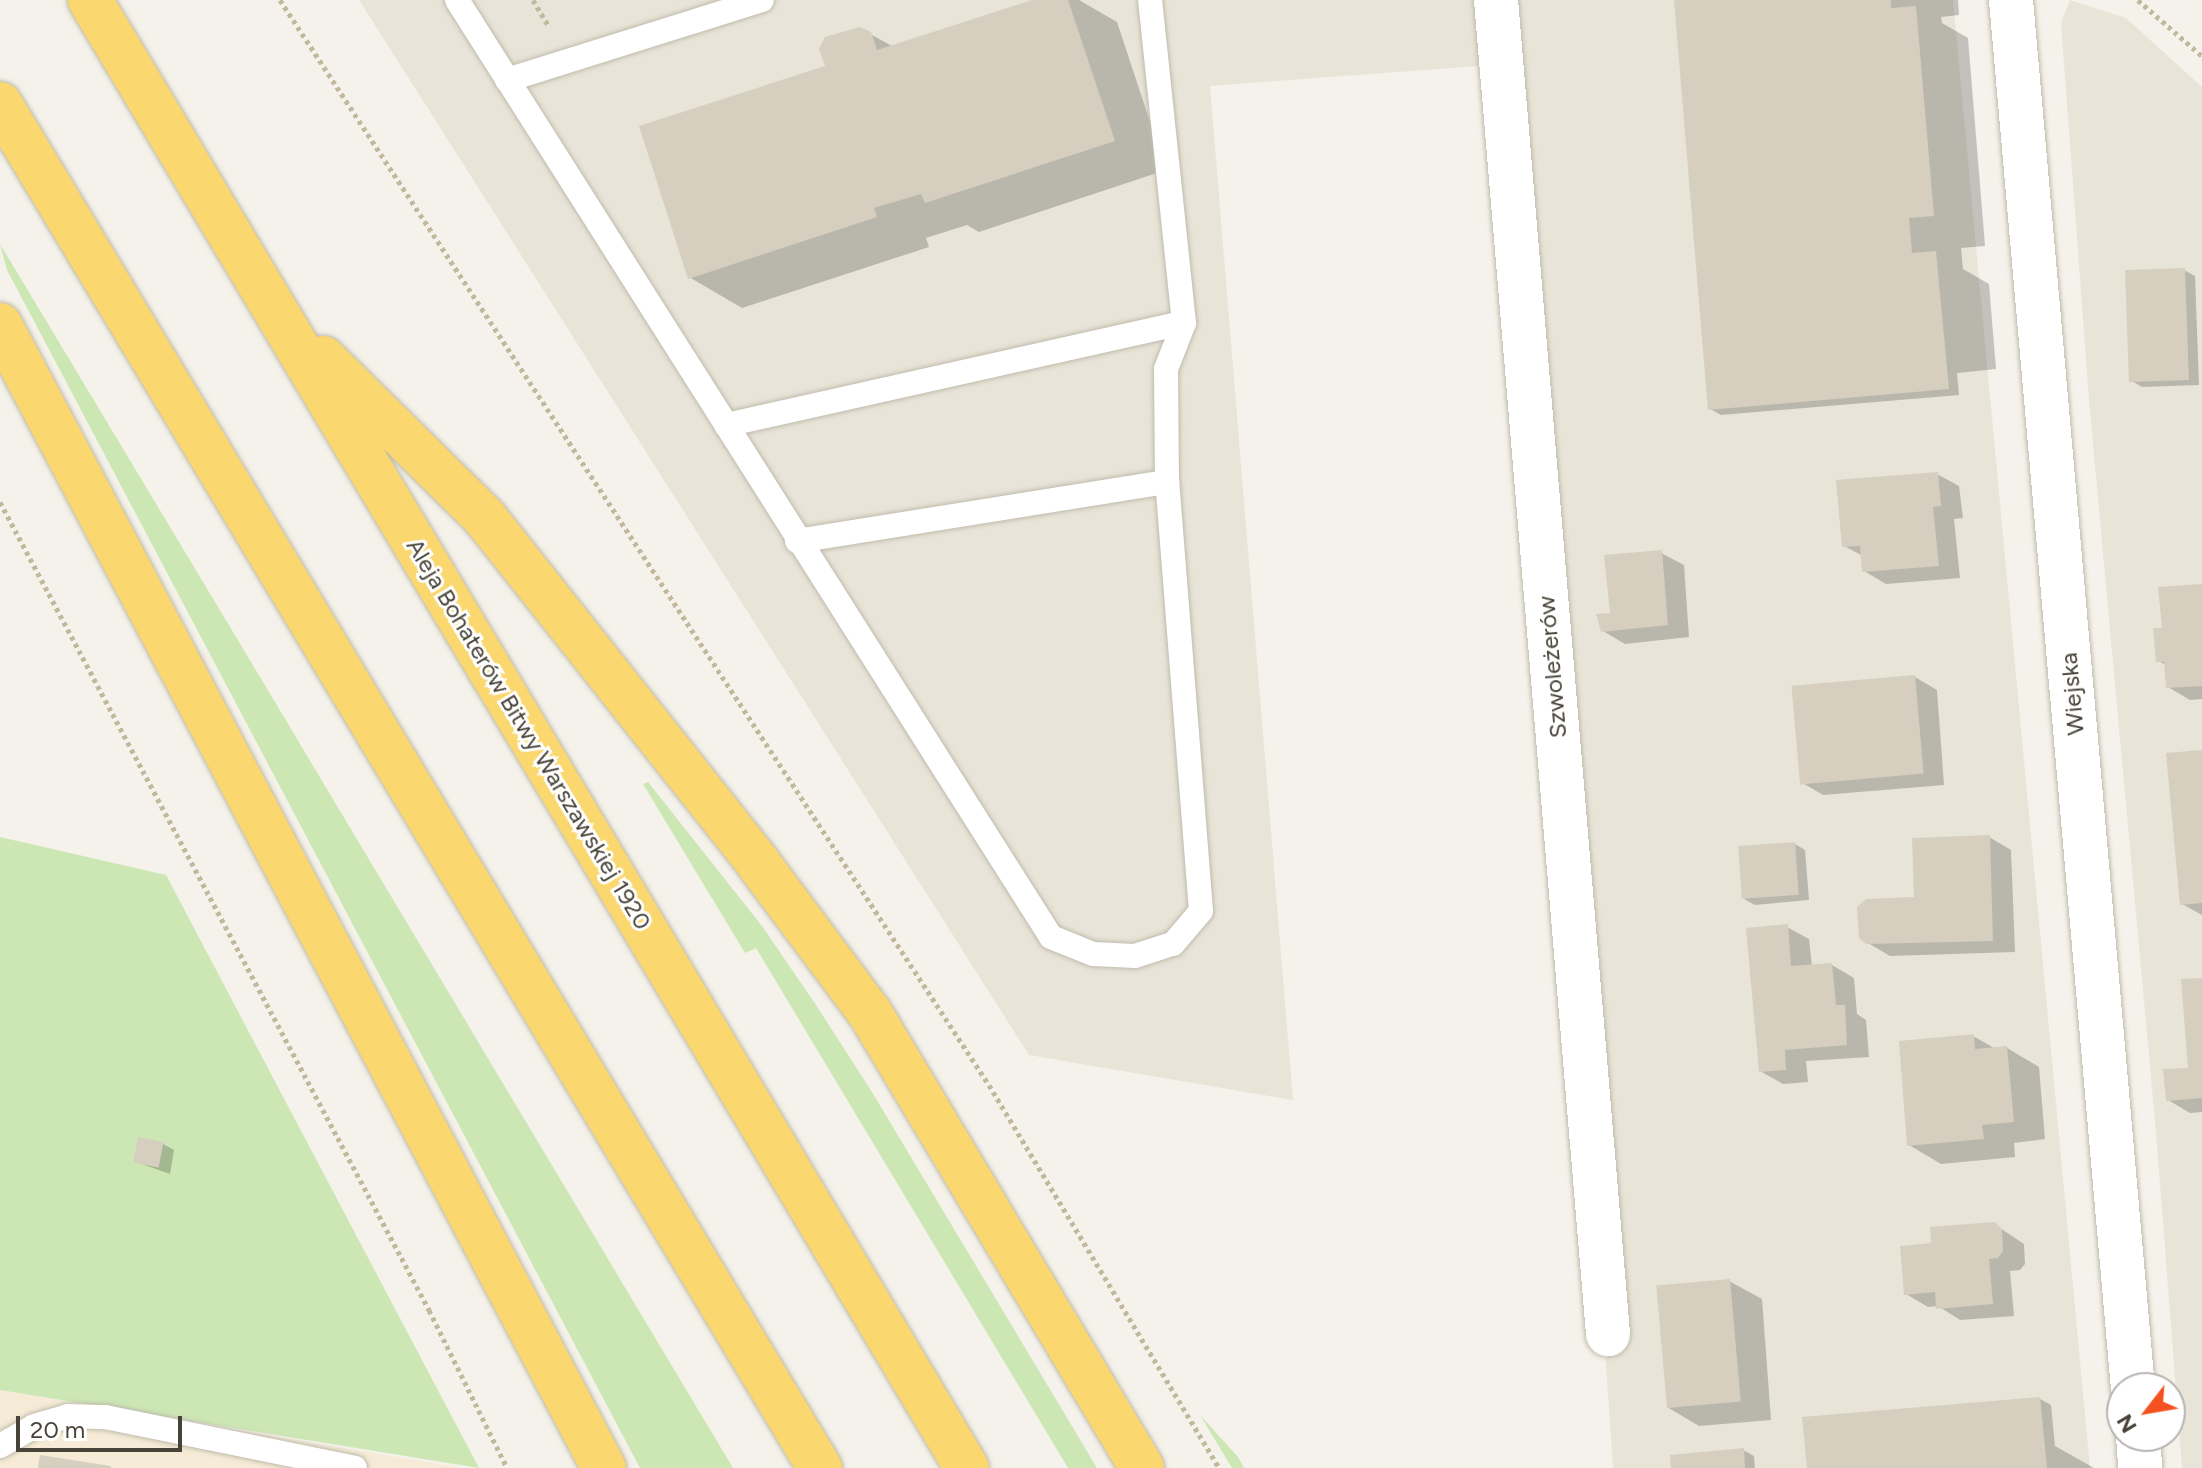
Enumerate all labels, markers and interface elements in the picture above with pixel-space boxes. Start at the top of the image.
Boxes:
street label: Aleja Bohaterów Bitwy Warszawskiej 1920 [400,533,658,935]
street label: Szwoleżerów [1531,595,1573,739]
street label: Wiejska [2054,651,2090,737]
north arrow [2106,1372,2186,1452]
scale bar [20,1400,186,1450]
text: N [2111,1409,2143,1438]
text: 20 m [30,1415,85,1444]

